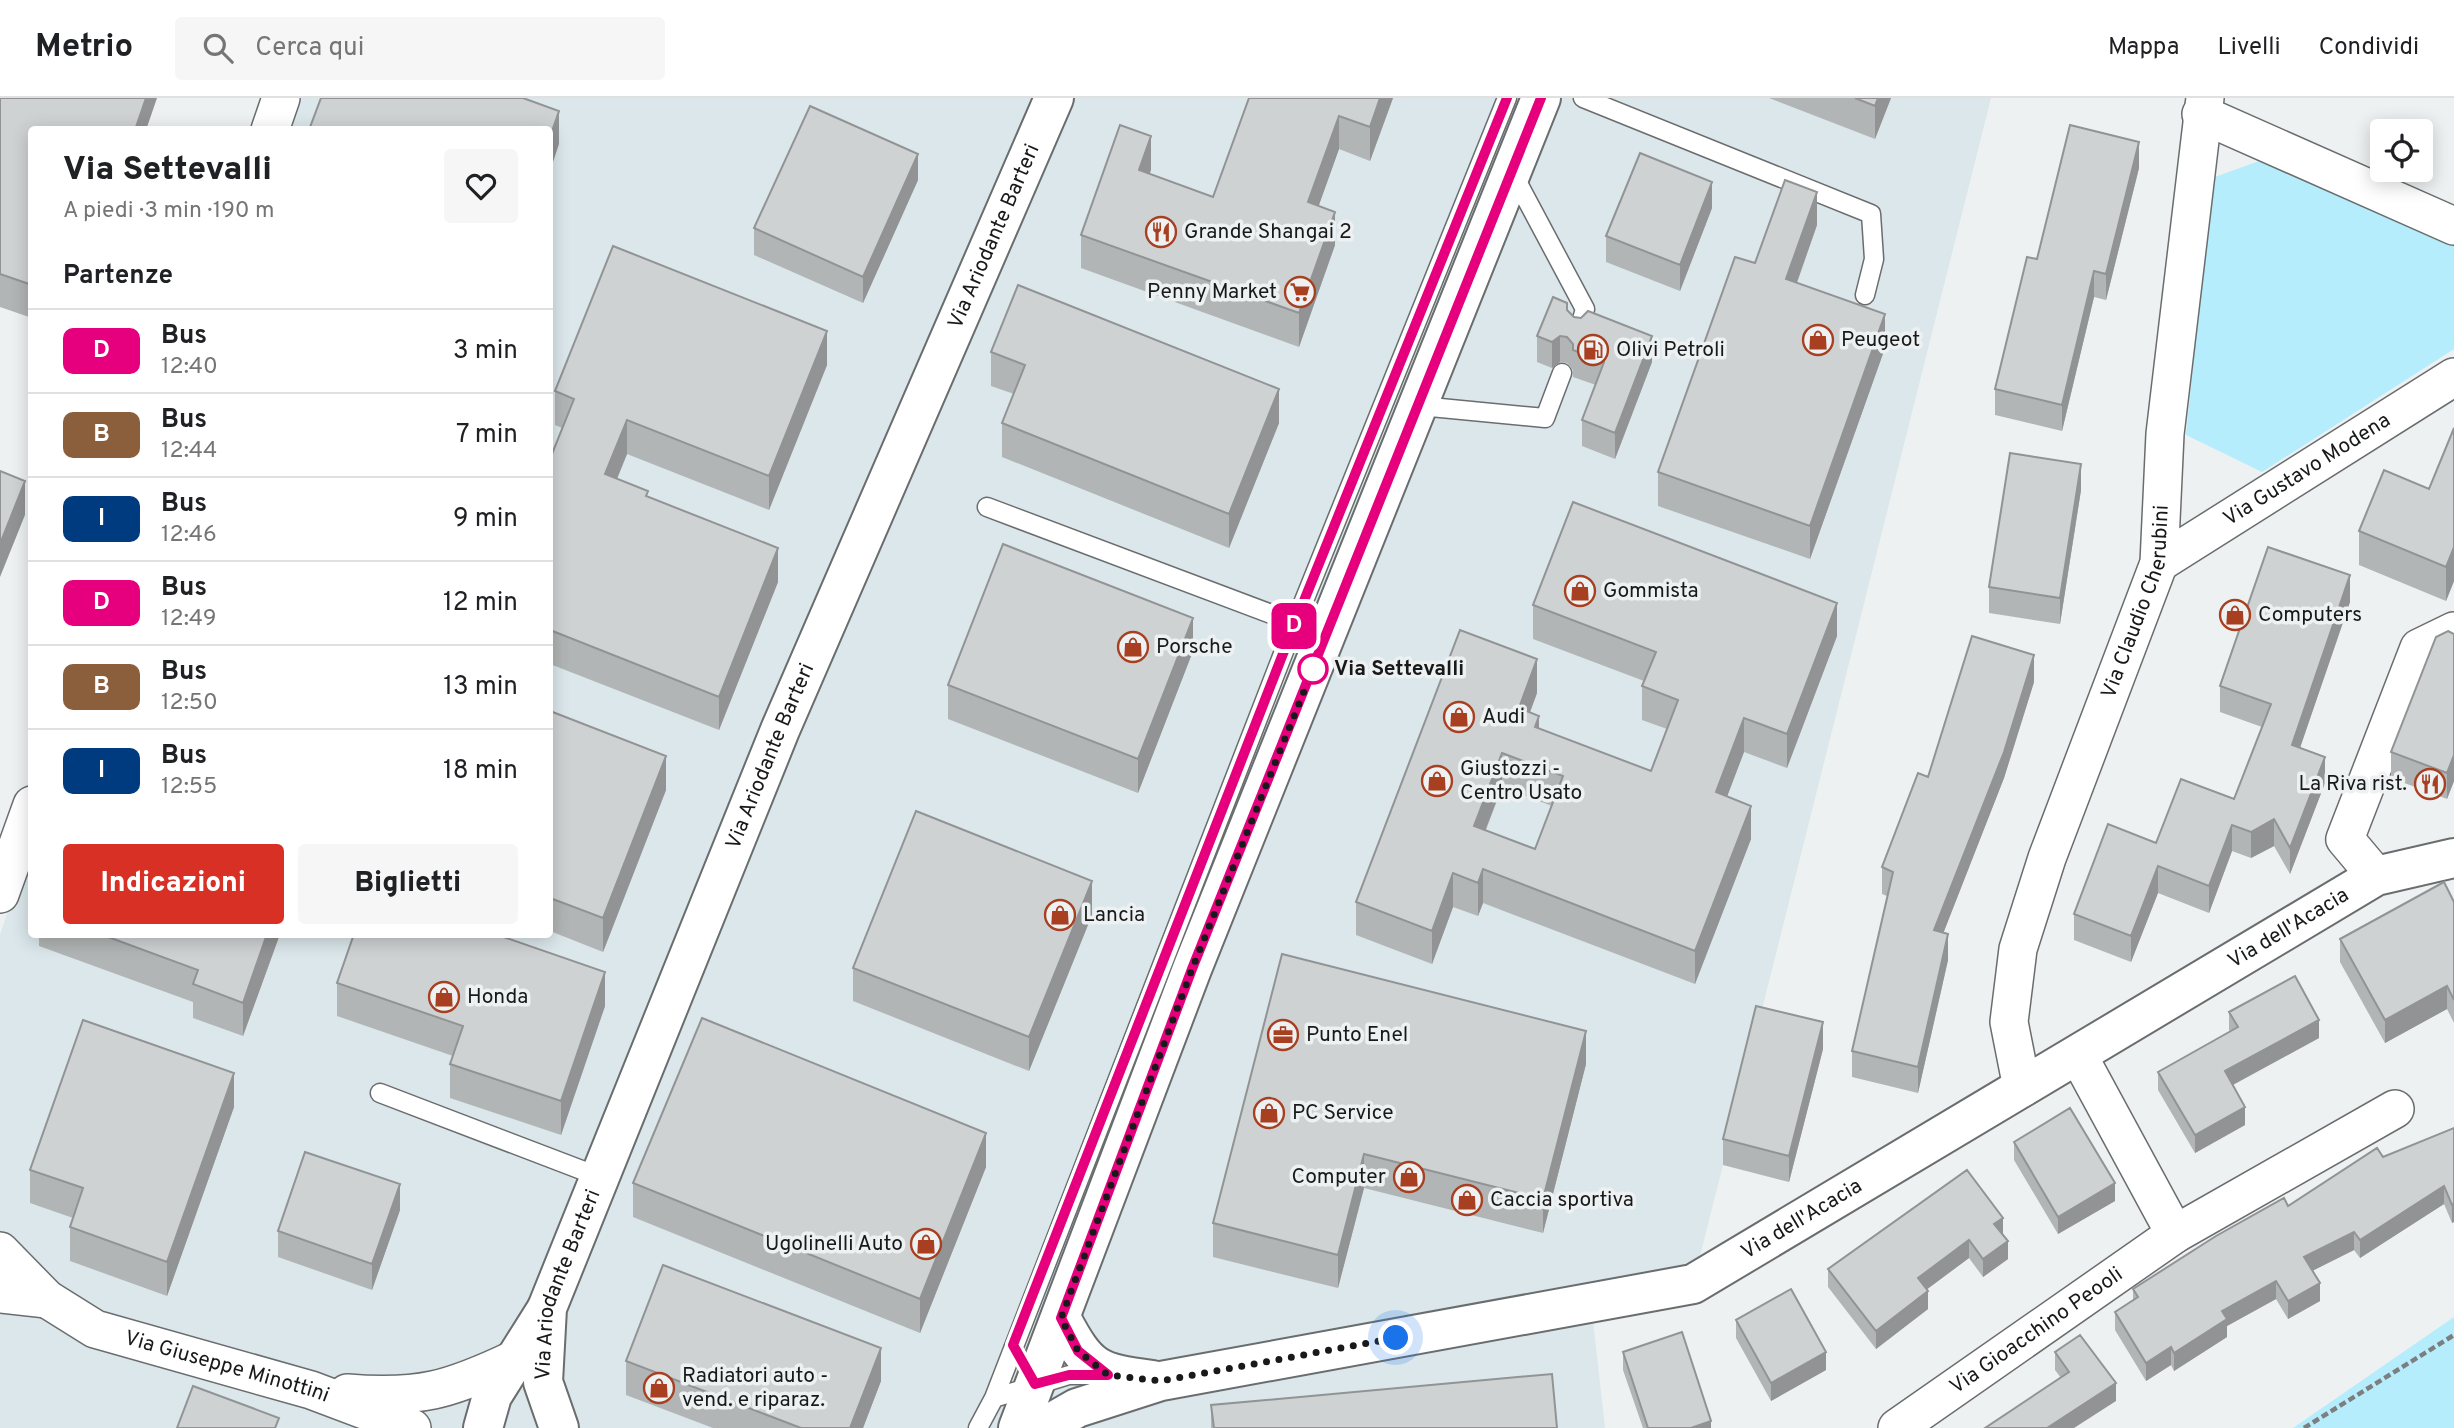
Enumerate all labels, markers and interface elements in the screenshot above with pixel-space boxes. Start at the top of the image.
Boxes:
search box [175,17,665,80]
text: Metrio [35,27,133,69]
icon: search [199,29,237,67]
text: Cerca qui [255,32,364,65]
text: Mappa [2108,33,2179,63]
text: Livelli [2217,33,2281,63]
text: Condividi [2319,33,2419,63]
map controls [2370,119,2433,182]
button: locate [2370,119,2433,182]
street label: Via Ariodante Barteri [942,140,1046,333]
button: heart [444,149,518,223]
text: Via Settevalli [63,150,272,192]
text: A piedi · 3 min · 190 m [63,197,274,226]
restaurant icon: Grande Shangai 2 [1144,215,1178,249]
place label: Grande Shangai 2 [1184,219,1352,246]
text: Partenze [63,260,173,293]
supermarket icon: Penny Market [1283,275,1317,309]
place label: Penny Market [1147,279,1277,306]
text: Bus [161,320,207,353]
shop icon: Peugeot [1801,323,1835,357]
place label: Peugeot [1841,327,1920,354]
fuel station icon: Olivi Petroli [1576,333,1610,367]
text: 3 min [453,335,518,368]
text: D [93,336,110,366]
place label: Olivi Petroli [1616,337,1725,364]
text: 12:40 [161,353,218,382]
text: Bus [161,404,207,437]
street label: Via Gustavo Modena [2218,407,2396,532]
text: 7 min [456,419,518,452]
text: B [93,420,110,450]
text: 12:44 [161,437,217,466]
text: Bus [161,488,207,521]
text: 9 min [453,503,518,536]
text: I [98,504,105,534]
street label: Via Claudio Cherubini [2095,504,2175,702]
text: 12:46 [161,521,217,550]
text: Bus [161,572,207,605]
shop icon: Gommista [1563,574,1597,608]
place label: Gommista [1603,578,1699,605]
text: 12 min [443,587,518,620]
text: D [93,588,110,618]
shop icon: Computers [2218,598,2252,632]
place label: Computers [2258,602,2362,629]
line badge: D [1271,603,1317,649]
text: 12:49 [161,605,217,634]
text: D [1285,611,1303,641]
shop icon: Porsche [1116,630,1150,664]
place label: Porsche [1156,634,1232,661]
marker: Via Settevalli [1298,654,1328,684]
text: Bus [161,656,207,689]
place label: Via Settevalli [1334,656,1464,683]
street label: Via Ariodante Barteri [720,659,821,853]
text: 13 min [443,671,518,704]
text: B [93,672,110,702]
text: 12:50 [161,689,218,718]
shop icon: Audi [1442,700,1476,734]
place label: Audi [1482,704,1525,731]
text: Bus [161,740,207,773]
text: 18 min [443,755,518,788]
text: I [98,756,105,786]
place label: Giustozzi - Centro Usato [1460,756,1582,807]
shop icon: Giustozzi - Centro Usato [1420,764,1454,798]
restaurant icon: La Riva rist. [2413,767,2447,801]
place label: La Riva rist. [2298,771,2407,798]
text: 12:55 [161,773,217,802]
button: Indicazioni [63,844,284,924]
button: Biglietti [298,844,518,924]
street label: Via dell'Acacia [2223,882,2354,975]
shop icon: Lancia [1043,898,1077,932]
place label: Lancia [1083,902,1145,929]
shop icon: Honda [427,980,461,1014]
place label: Honda [467,984,528,1011]
office icon: Punto Enel [1266,1018,1300,1052]
place label: Punto Enel [1306,1022,1408,1049]
shop icon: PC Service [1252,1096,1286,1130]
place label: PC Service [1292,1100,1394,1127]
shop icon: Computer [1392,1160,1426,1194]
place label: Computer [1292,1164,1386,1191]
street label: Via dell'Acacia [1736,1172,1867,1266]
shop icon: Caccia sportiva [1450,1183,1484,1217]
street label: Via Ariodante Barteri [530,1185,607,1381]
place label: Caccia sportiva [1490,1187,1634,1214]
shop icon: Ugolinelli Auto [909,1227,943,1261]
place label: Ugolinelli Auto [765,1231,903,1258]
street label: Via Gioacchino Peooli [1945,1261,2128,1400]
your location [1378,1320,1413,1355]
street label: Via Giuseppe Minottini [122,1325,333,1409]
place label: Radiatori auto - vend. e riparaz. [682,1363,828,1414]
shop icon: Radiatori auto - vend. e riparaz. [642,1371,676,1405]

